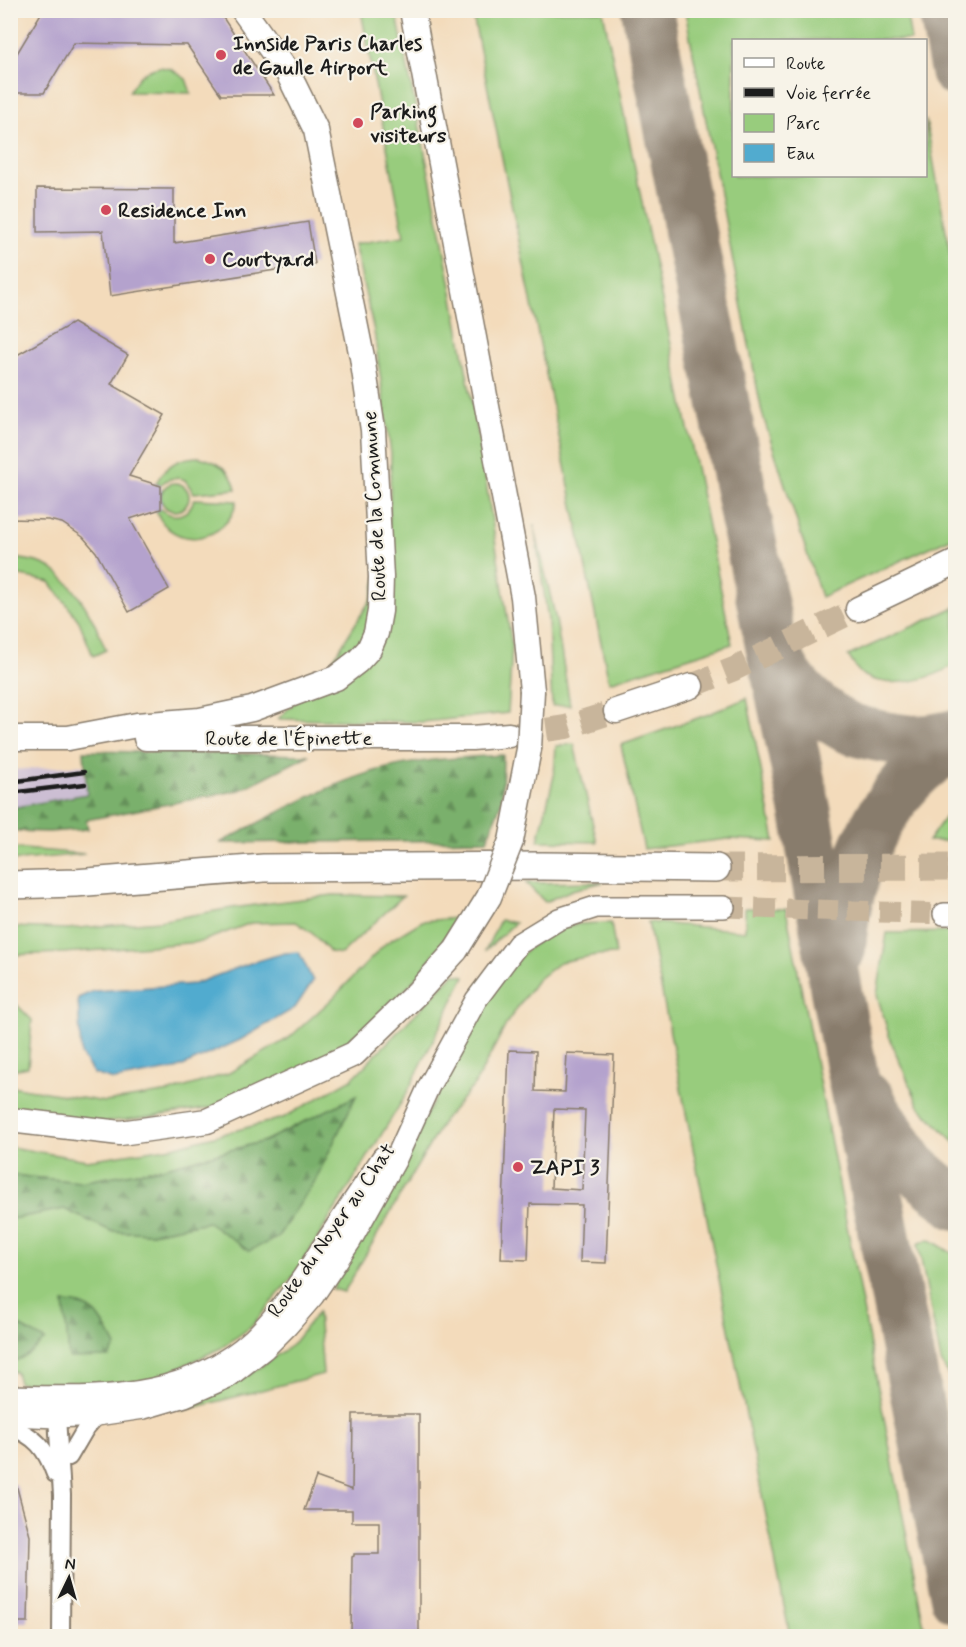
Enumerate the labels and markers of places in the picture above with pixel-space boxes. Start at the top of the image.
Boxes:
place label: Innside Paris Charles de Gaulle Airport [233,30,423,82]
marker: Innside Paris Charles de Gaulle Airport [214,48,228,62]
place label: Parking visiteurs [370,98,447,150]
marker: Parking visiteurs [351,116,365,130]
place label: Residence Inn [118,197,246,225]
marker: Residence Inn [99,203,113,217]
place label: Courtyard [222,246,314,274]
marker: Courtyard [203,252,217,266]
place label: ZAPI 3 [530,1154,600,1182]
marker: ZAPI 3 [511,1160,525,1174]

